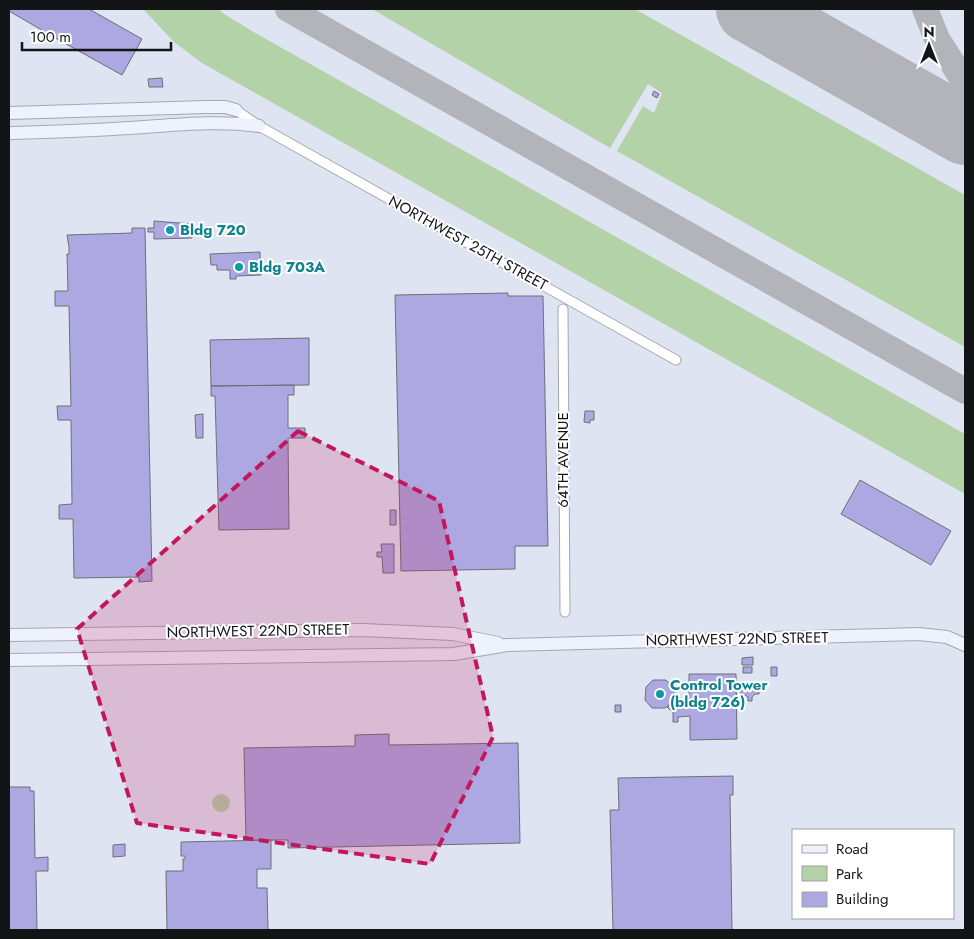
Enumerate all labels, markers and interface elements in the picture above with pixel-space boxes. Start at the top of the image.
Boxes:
scale bar [22,20,171,52]
north arrow [904,20,954,70]
text: N [923,22,935,42]
text: 100 m [30,26,71,48]
street label: NORTHWEST 25TH STREET [385,190,551,296]
place label: Bldg 720 [180,219,246,241]
marker: Bldg 720 [164,224,176,236]
place label: Bldg 703A [249,256,326,278]
marker: Bldg 703A [233,261,245,273]
street label: 64TH AVENUE [552,412,574,508]
street label: NORTHWEST 22ND STREET [166,618,350,644]
street label: NORTHWEST 22ND STREET [645,626,829,652]
place label: Control Tower (bldg 726) [670,674,768,713]
marker: Control Tower (bldg 726) [654,688,666,700]
legend [792,829,954,919]
text: Road [836,838,868,860]
text: Park [836,863,863,885]
text: Building [836,888,888,910]

